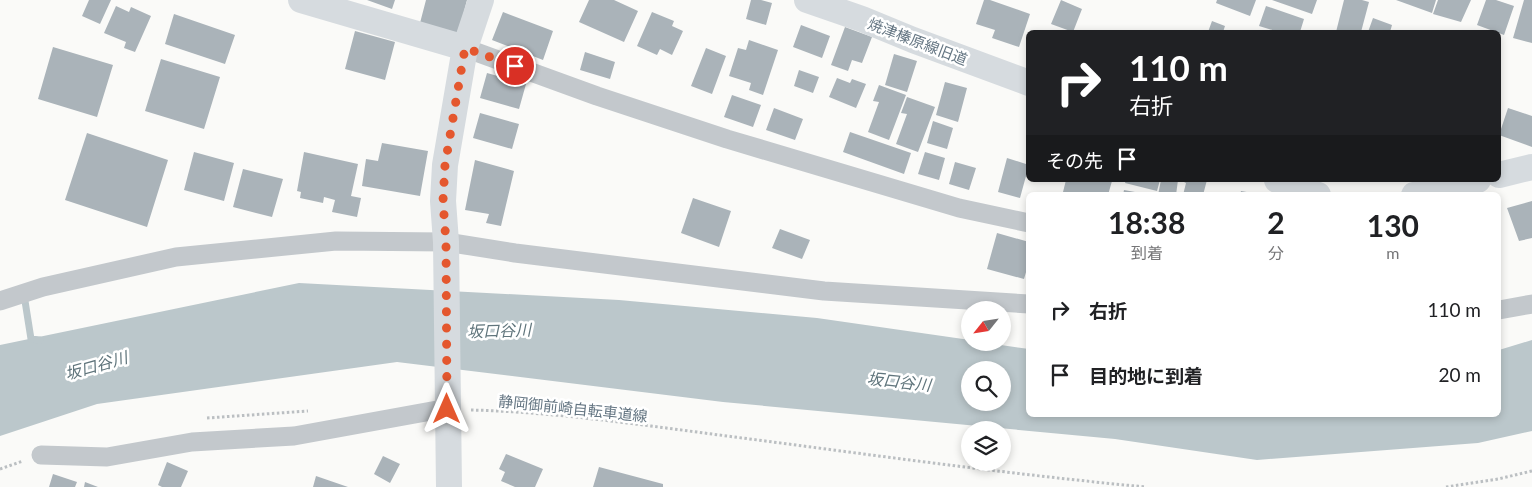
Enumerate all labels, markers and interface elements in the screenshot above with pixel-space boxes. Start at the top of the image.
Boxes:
street label: 焼津榛原線旧道 [866,14,970,68]
pin [494,45,536,87]
text: 110 m [1129,46,1228,88]
icon: right [1046,50,1111,115]
icon: arrive [501,52,529,80]
text: 右折 [1129,92,1173,119]
icon: arrive [1113,145,1141,173]
text: その先 [1046,149,1103,172]
text: 18:38 [1108,204,1185,240]
text: 2 [1267,204,1285,240]
text: 130 [1367,207,1419,243]
text: 到着 [1131,243,1163,262]
text: 分 [1268,243,1284,262]
text: m [1386,243,1399,262]
icon: right [1046,296,1074,324]
text: 110 m [1427,298,1481,321]
text: 右折 [1089,299,1127,322]
north arrow [961,301,1011,351]
map controls [961,301,1011,471]
water label: 坂口谷川 [467,319,533,341]
water label: 坂口谷川 [63,346,131,383]
button: search [961,361,1011,411]
icon: arrive [1046,361,1074,389]
text: 20 m [1438,363,1481,386]
text: 目的地に到着 [1089,364,1203,387]
water label: 坂口谷川 [866,368,934,394]
position arrow [420,382,472,434]
street label: 静岡御前崎自転車道線 [497,391,649,425]
button: layers [961,421,1011,471]

